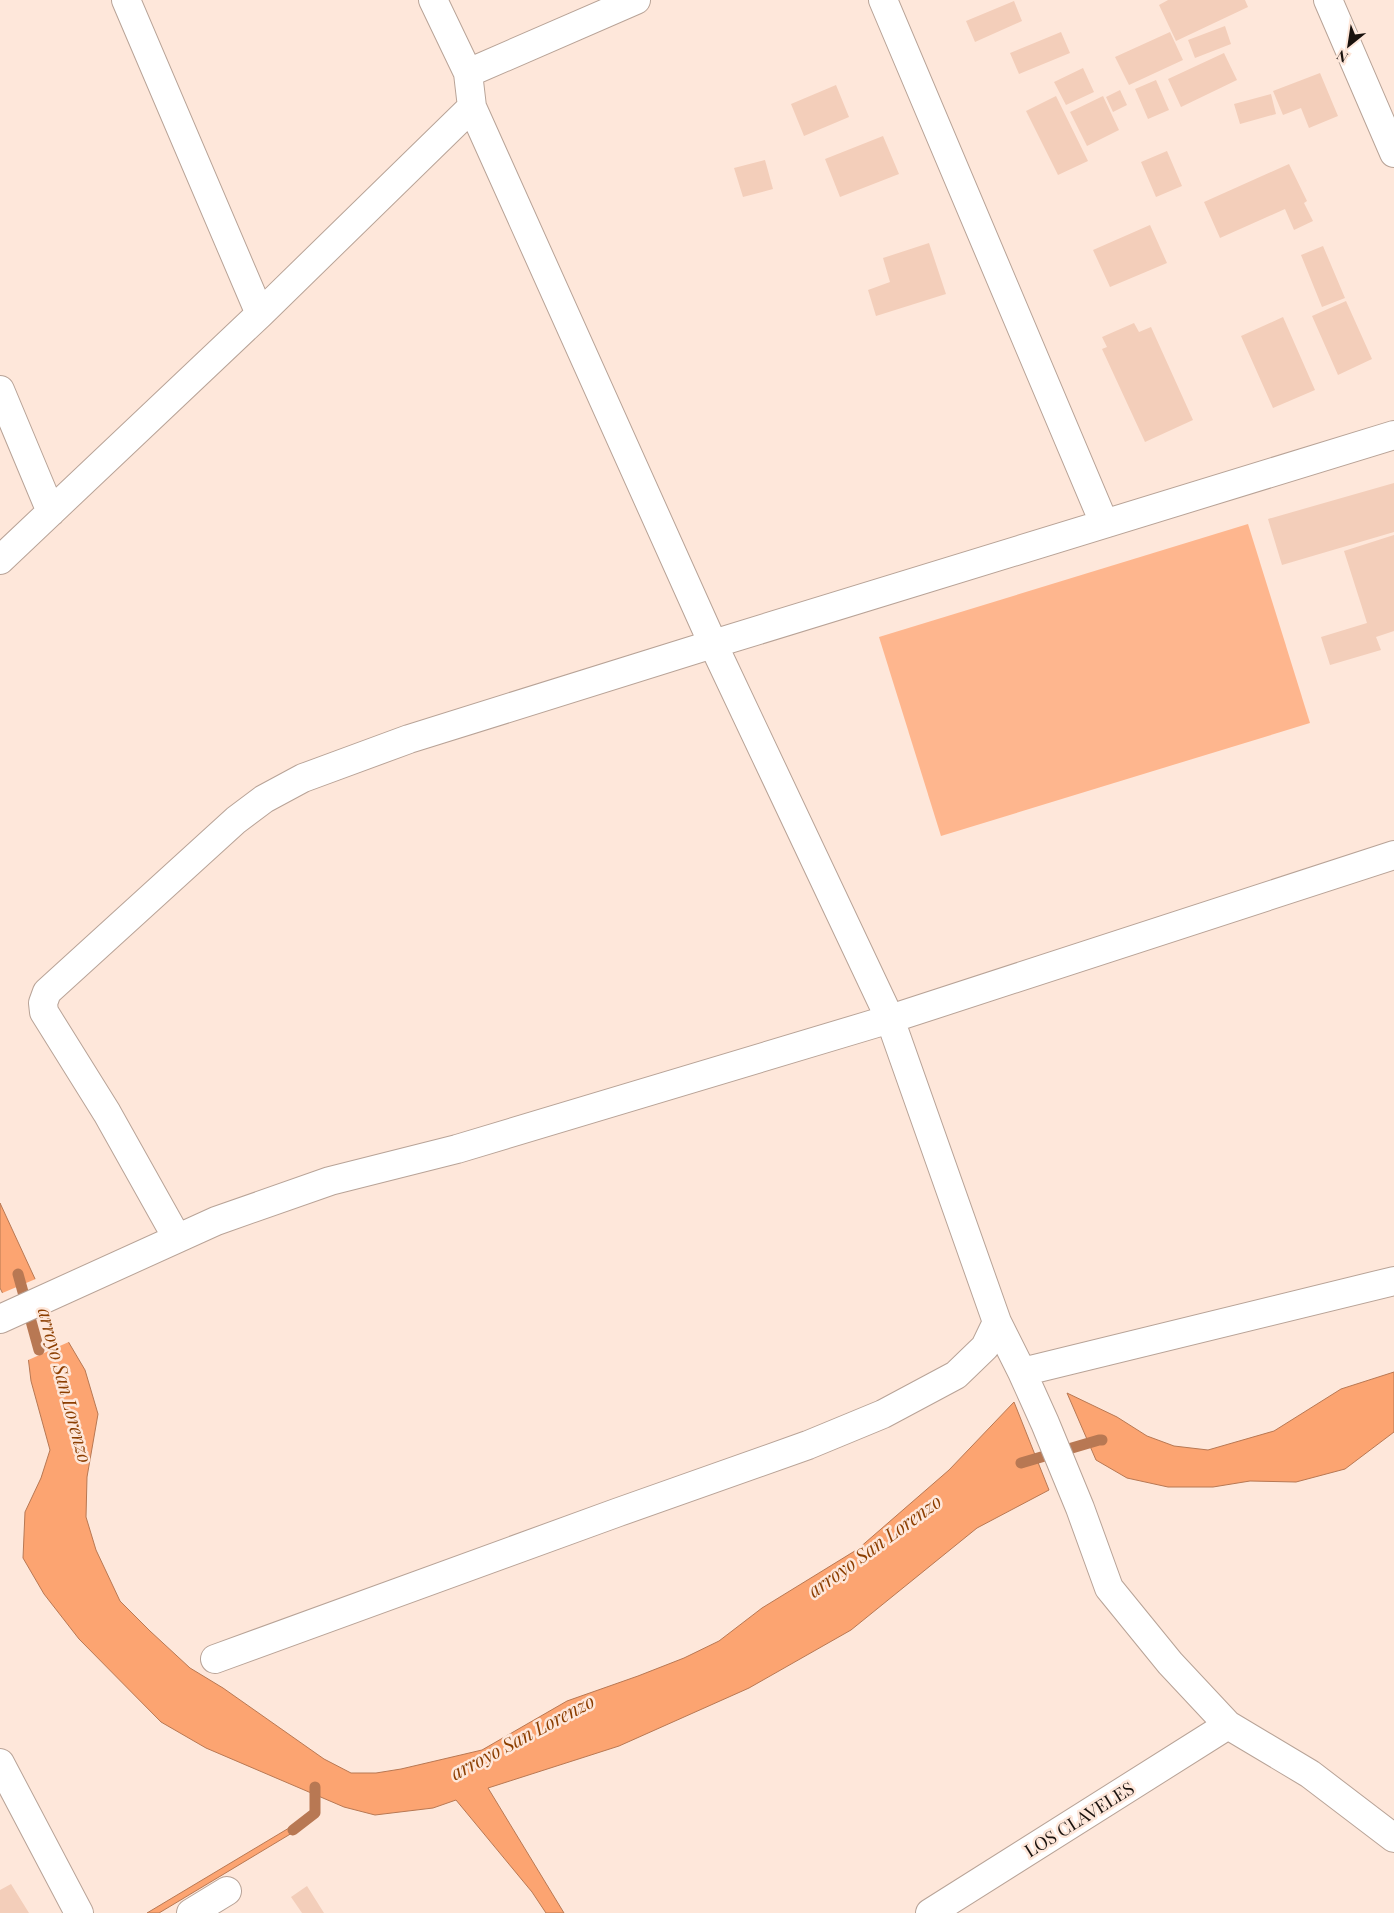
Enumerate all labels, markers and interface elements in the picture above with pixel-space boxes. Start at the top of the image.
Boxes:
north arrow [1324,20,1374,70]
text: N [1333,46,1351,67]
water label: arroyo San Lorenzo [33,1305,99,1465]
water label: arroyo San Lorenzo [802,1488,946,1602]
water label: arroyo San Lorenzo [445,1687,599,1785]
street label: LOS CLAVELES [1020,1776,1138,1862]

